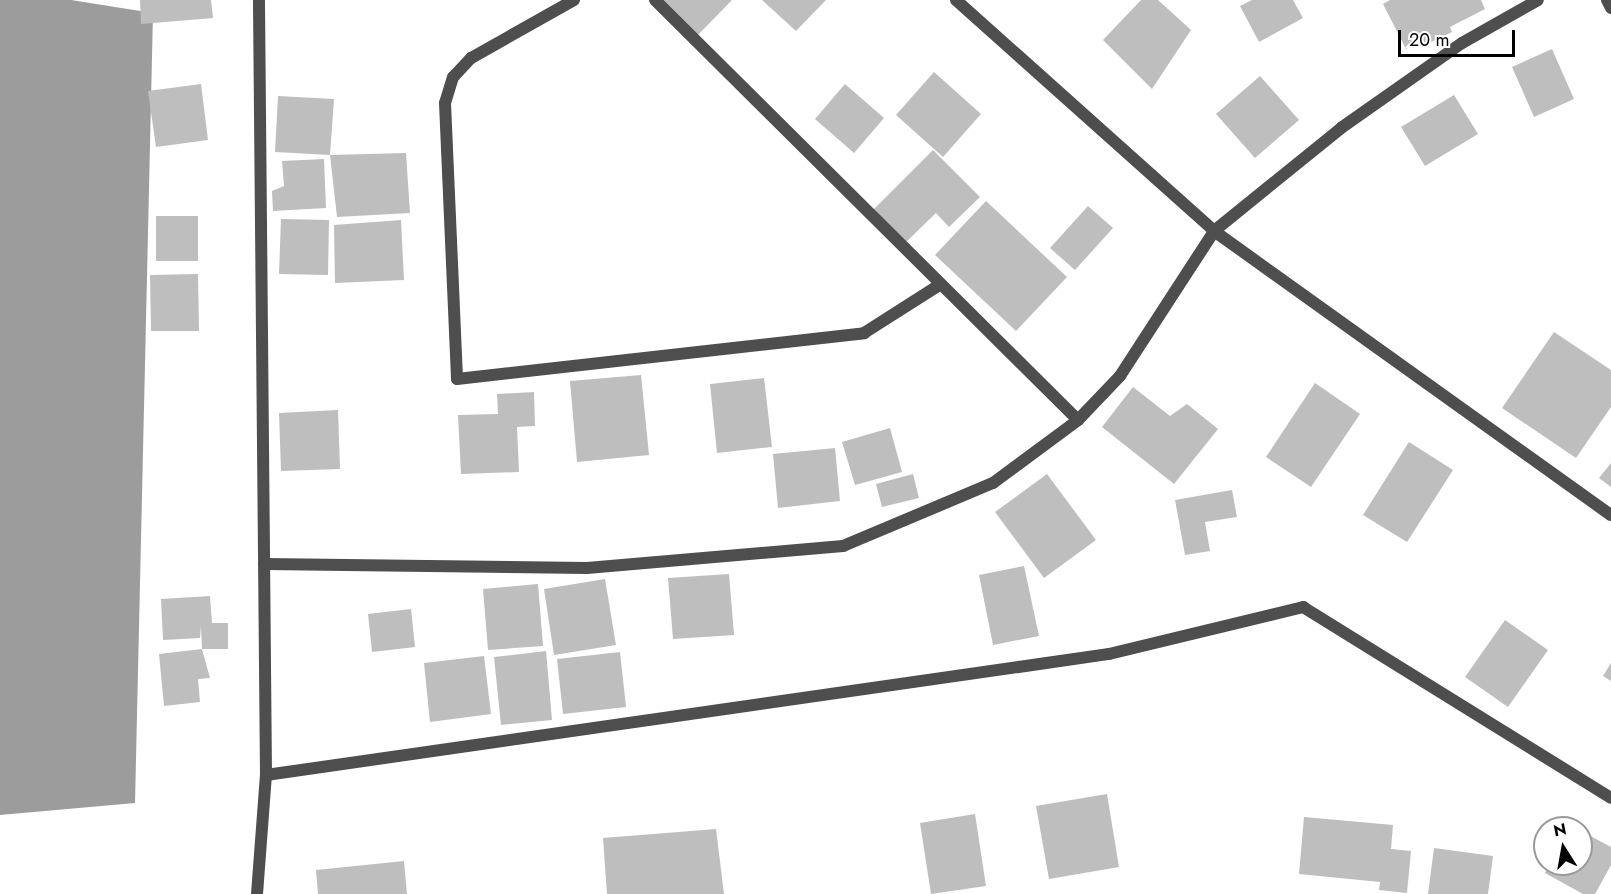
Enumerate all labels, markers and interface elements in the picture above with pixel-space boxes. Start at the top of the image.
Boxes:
scale bar [1401,18,1518,56]
text: 20 m [1409,27,1449,53]
north arrow [1533,816,1593,876]
text: N [1551,817,1568,842]

